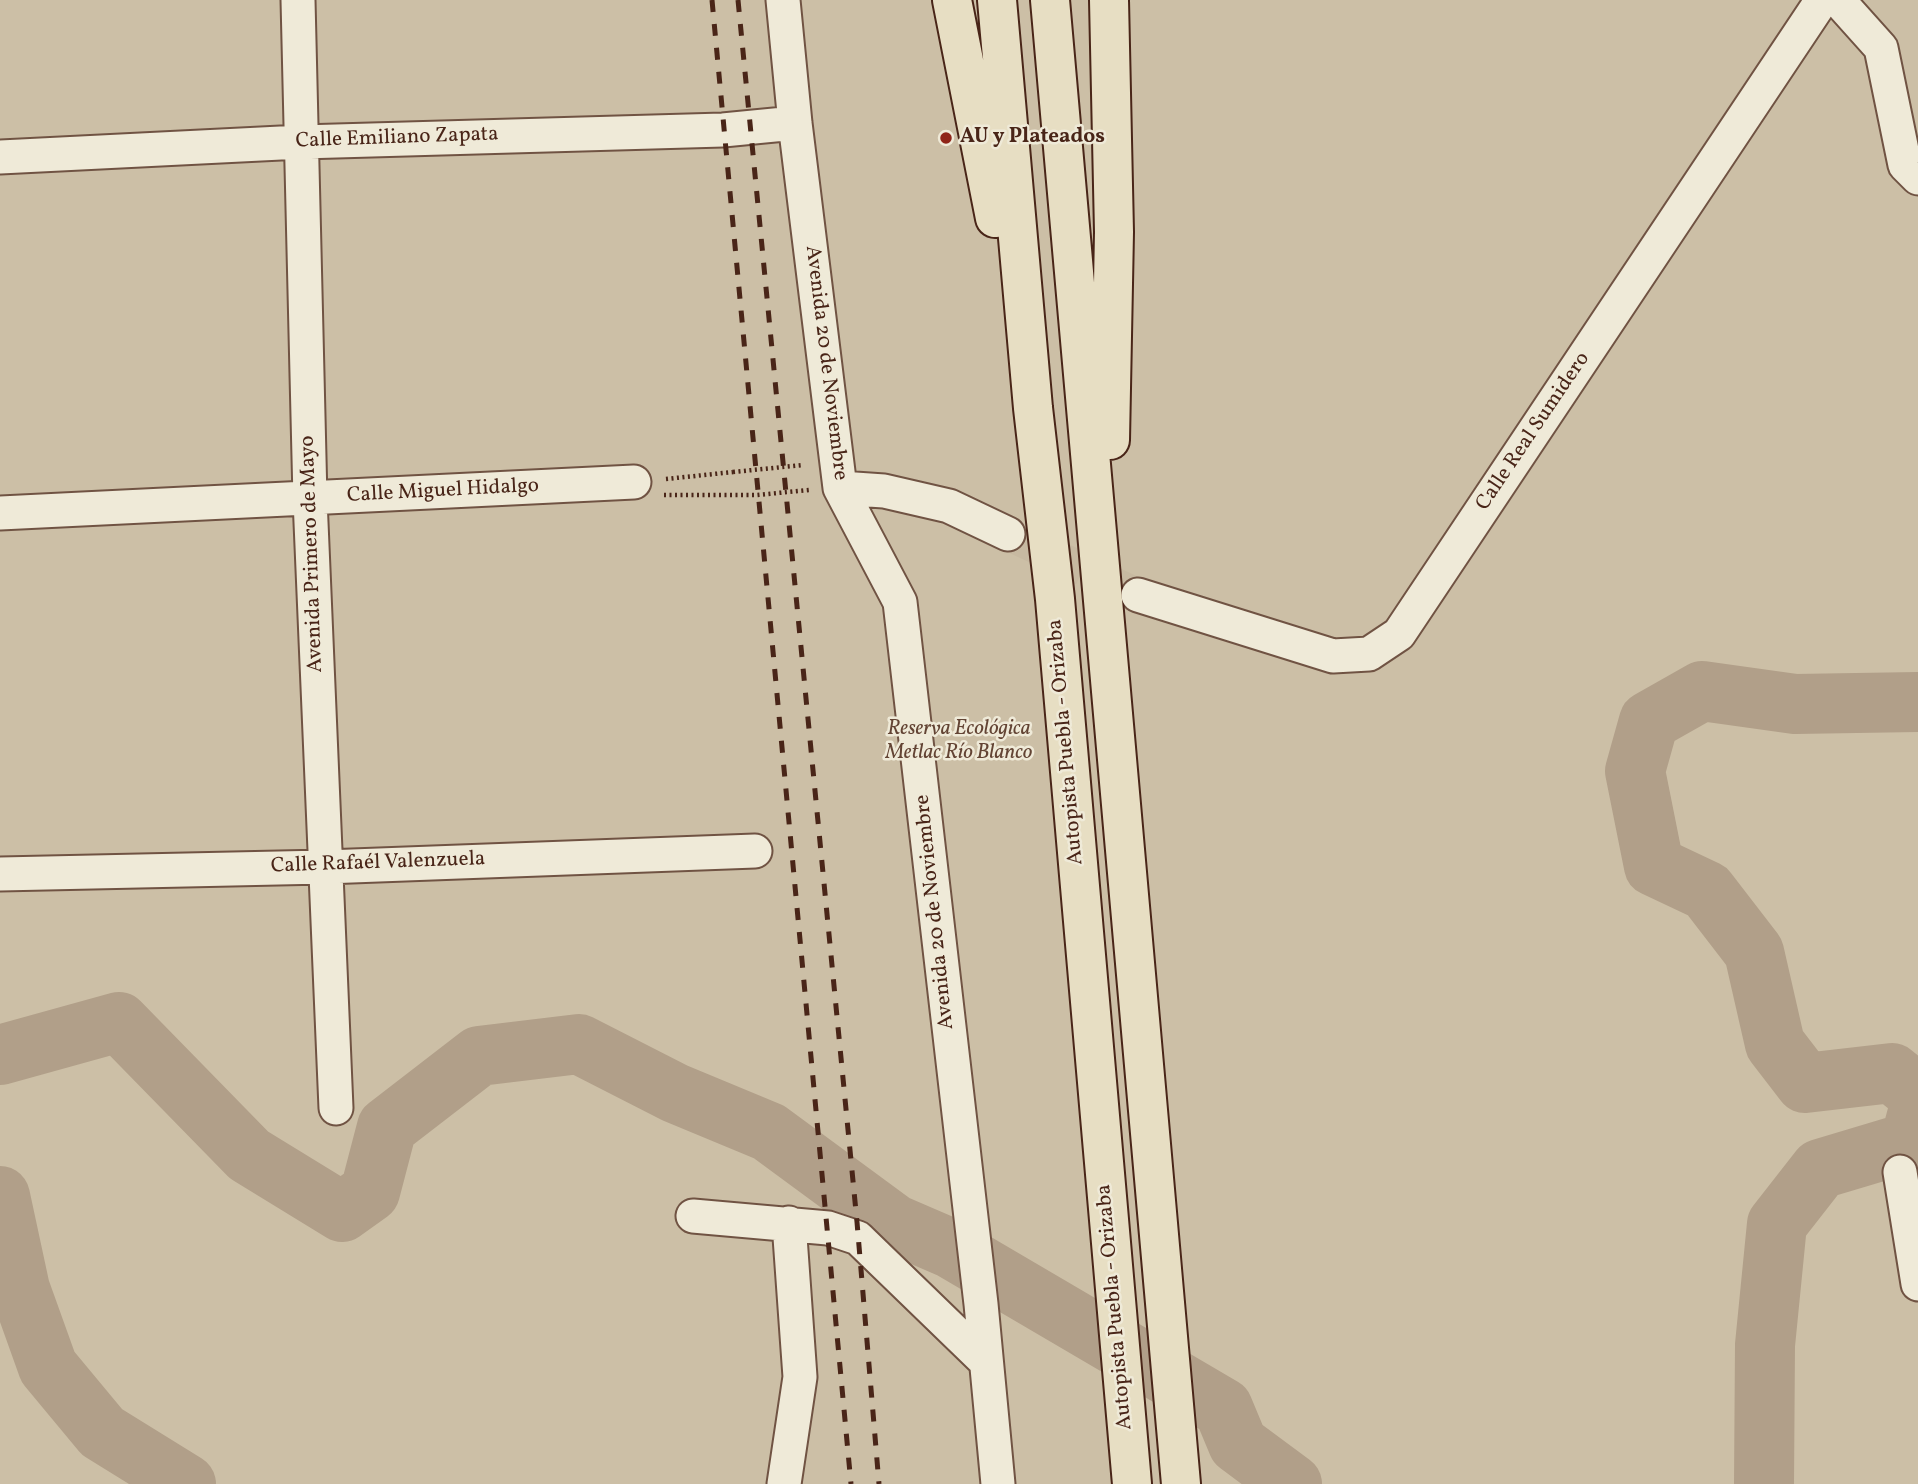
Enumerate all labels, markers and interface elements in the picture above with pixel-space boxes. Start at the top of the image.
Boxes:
street label: Calle Emiliano Zapata [295,123,499,155]
place label: AU y Plateados [960,125,1105,151]
marker: AU y Plateados [938,130,954,146]
street label: Avenida 20 de Noviembre [798,244,852,482]
street label: Calle Real Sumidero [1472,348,1596,516]
street label: Avenida Primero de Mayo [296,435,330,673]
street label: Calle Miguel Hidalgo [346,474,540,510]
street label: Autopista Puebla - Orizaba [1044,618,1090,866]
park label: Reserva Ecológica Metlac Río Blanco [886,717,1032,767]
street label: Avenida 20 de Noviembre [911,793,961,1031]
street label: Calle Rafaél Valenzuela [270,848,486,880]
street label: Autopista Puebla - Orizaba [1093,1183,1139,1431]

